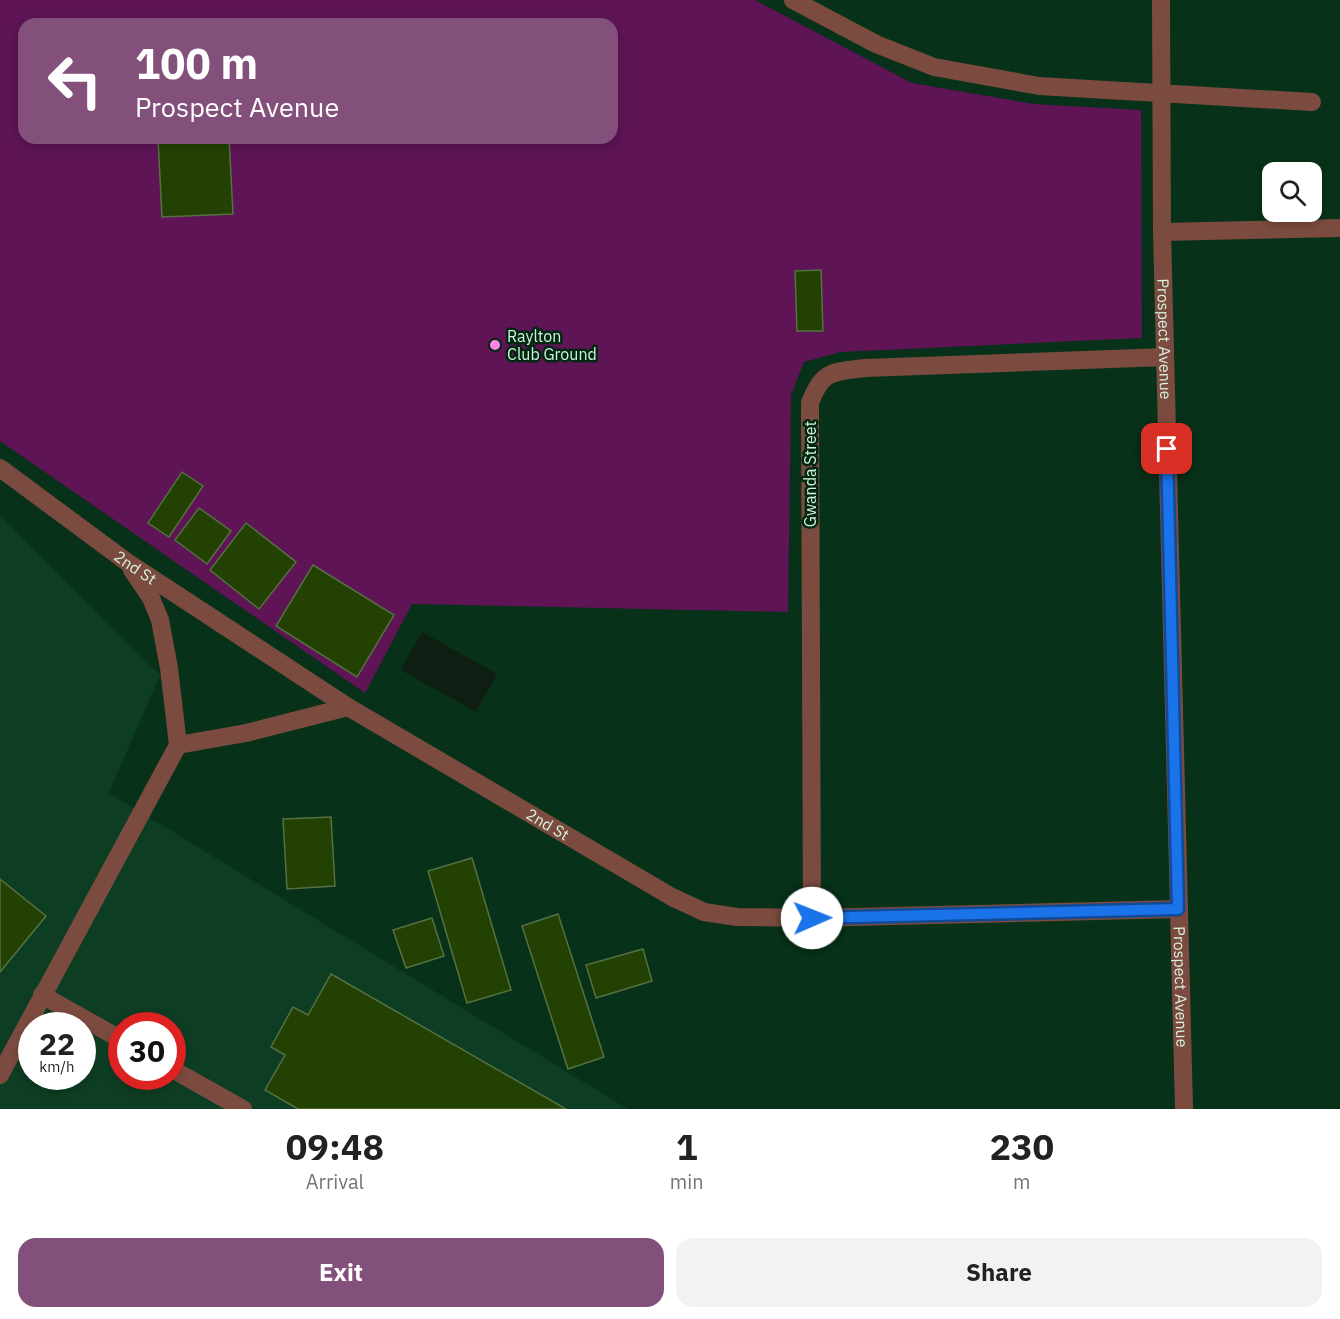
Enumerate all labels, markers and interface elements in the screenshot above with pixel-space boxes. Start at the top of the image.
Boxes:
text: 100 m [135,36,258,91]
icon: left [36,42,114,120]
text: Prospect Avenue [135,89,339,124]
map controls [1262,162,1322,222]
button: search [1262,162,1322,222]
street label: Prospect Avenue [1153,278,1176,400]
place label: Raylton Club Ground [507,326,597,364]
marker: Raylton Club Ground [488,338,502,352]
street label: Gwanda Street [800,421,820,527]
pin [1141,423,1192,474]
icon: arrive [1150,432,1183,465]
street label: 2nd St [110,546,160,589]
street label: 2nd St [523,804,573,845]
position arrow [780,886,844,950]
street label: Prospect Avenue [1169,926,1192,1048]
speed limit sign: 30 [108,1012,186,1090]
text: 22 [39,1024,75,1063]
text: km/h [39,1057,75,1076]
text: 09:48 [286,1123,384,1170]
text: 1 [676,1123,698,1170]
text: 230 [989,1123,1054,1170]
text: Arrival [306,1168,364,1195]
text: min [670,1168,704,1195]
text: m [1013,1168,1031,1195]
button: Exit [18,1238,664,1307]
button: Share [676,1238,1322,1307]

